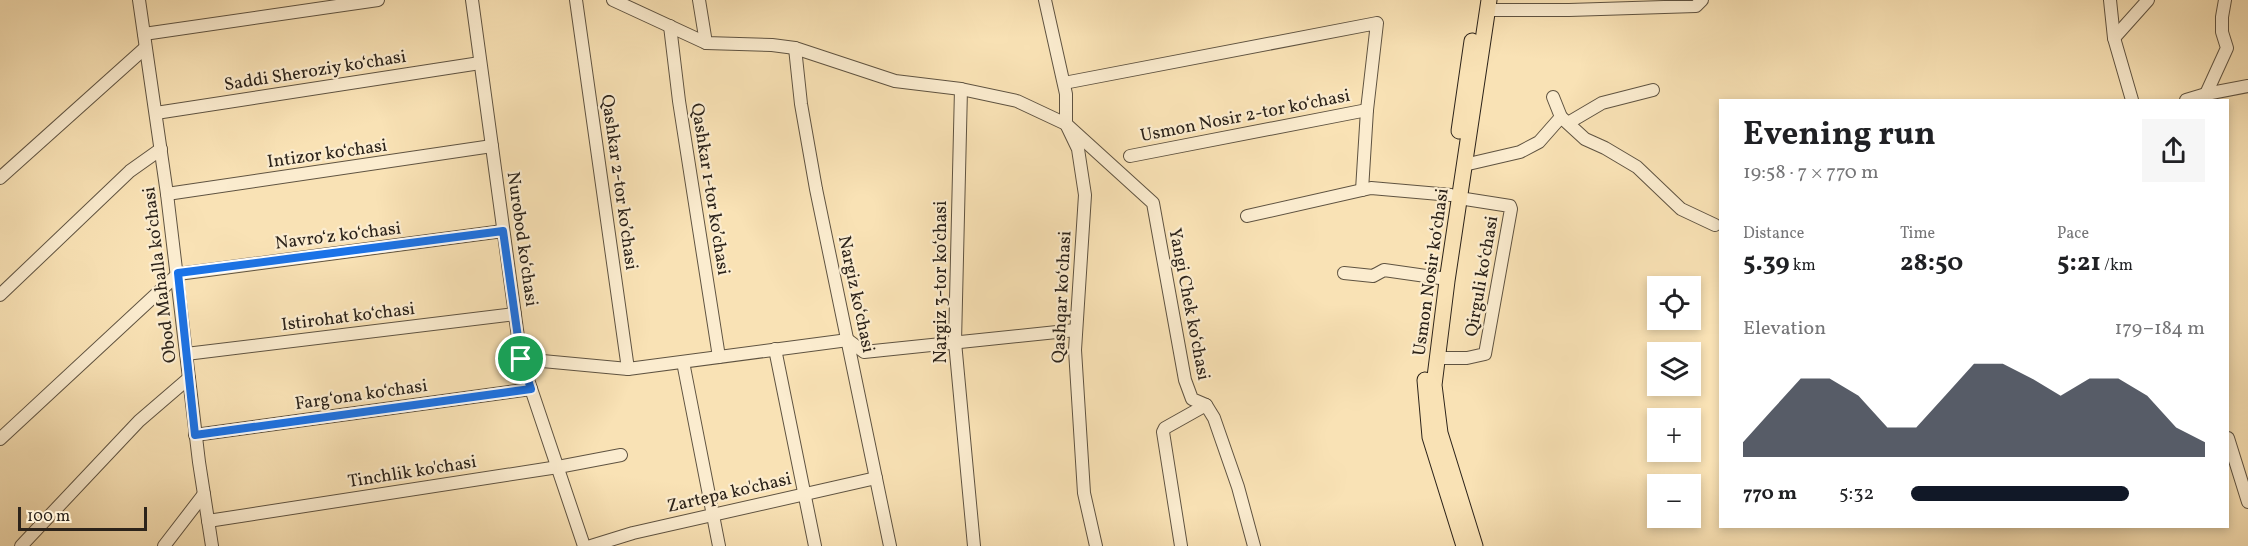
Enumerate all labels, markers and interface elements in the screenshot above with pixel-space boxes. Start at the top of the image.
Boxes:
street label: Saddi Sheroziy koʻchasi [222,45,408,98]
street label: Usmon Nosir 2-tor koʻchasi [1138,84,1352,149]
street label: Qashkar 2-tor koʼchasi [594,93,643,272]
street label: Qashkar 1-tor koʼchasi [684,101,735,277]
text: Evening run [1743,113,1936,159]
button: share [2142,119,2205,182]
street label: Intizor koʻchasi [266,134,389,175]
text: 19:58 · 7 × 770 m [1743,159,1879,187]
street label: Nurobod koʻchasi [500,170,543,308]
street label: Obod Mahalla ko‘chasi [137,185,184,364]
street label: Usmon Nosir ko‘chasi [1407,187,1456,358]
street label: Nargiz 3-tor koʻchasi [929,201,954,364]
street label: Qirguli koʻchasi [1460,214,1505,339]
street label: Navro‘z ko‘chasi [274,216,403,257]
text: Distance [1743,223,1804,245]
text: Time [1900,223,1935,245]
text: Pace [2057,223,2089,245]
street label: Yangi Chek koʻchasi [1161,226,1216,383]
street label: Qashqar koʻchasi [1047,230,1078,364]
street label: Nargiz koʻchasi [831,233,880,355]
text: 5.39 [1743,245,1790,281]
text: 28:50 [1900,245,1963,281]
text: 5:21 [2057,245,2101,281]
text: km [1790,255,1816,277]
text: /km [2101,255,2133,277]
map controls [1647,276,1701,528]
button: locate [1647,276,1701,330]
street label: Istirohat ko‘chasi [280,297,416,338]
text: Elevation [1743,315,1826,343]
text: 179–184 m [2114,315,2205,343]
pin [495,333,546,384]
icon: arrive [504,342,537,375]
button: layers [1647,342,1701,396]
street label: Farg‘ona ko‘chasi [293,374,429,417]
button: + [1647,408,1701,462]
street label: Tinchlik ko'chasi [346,450,478,495]
street label: Zartepa ko'chasi [665,467,794,520]
button: − [1647,474,1701,528]
text: 770 m [1743,480,1797,508]
text: 5:32 [1839,480,1874,508]
scale bar [18,504,147,532]
text: 100 m [27,506,70,528]

